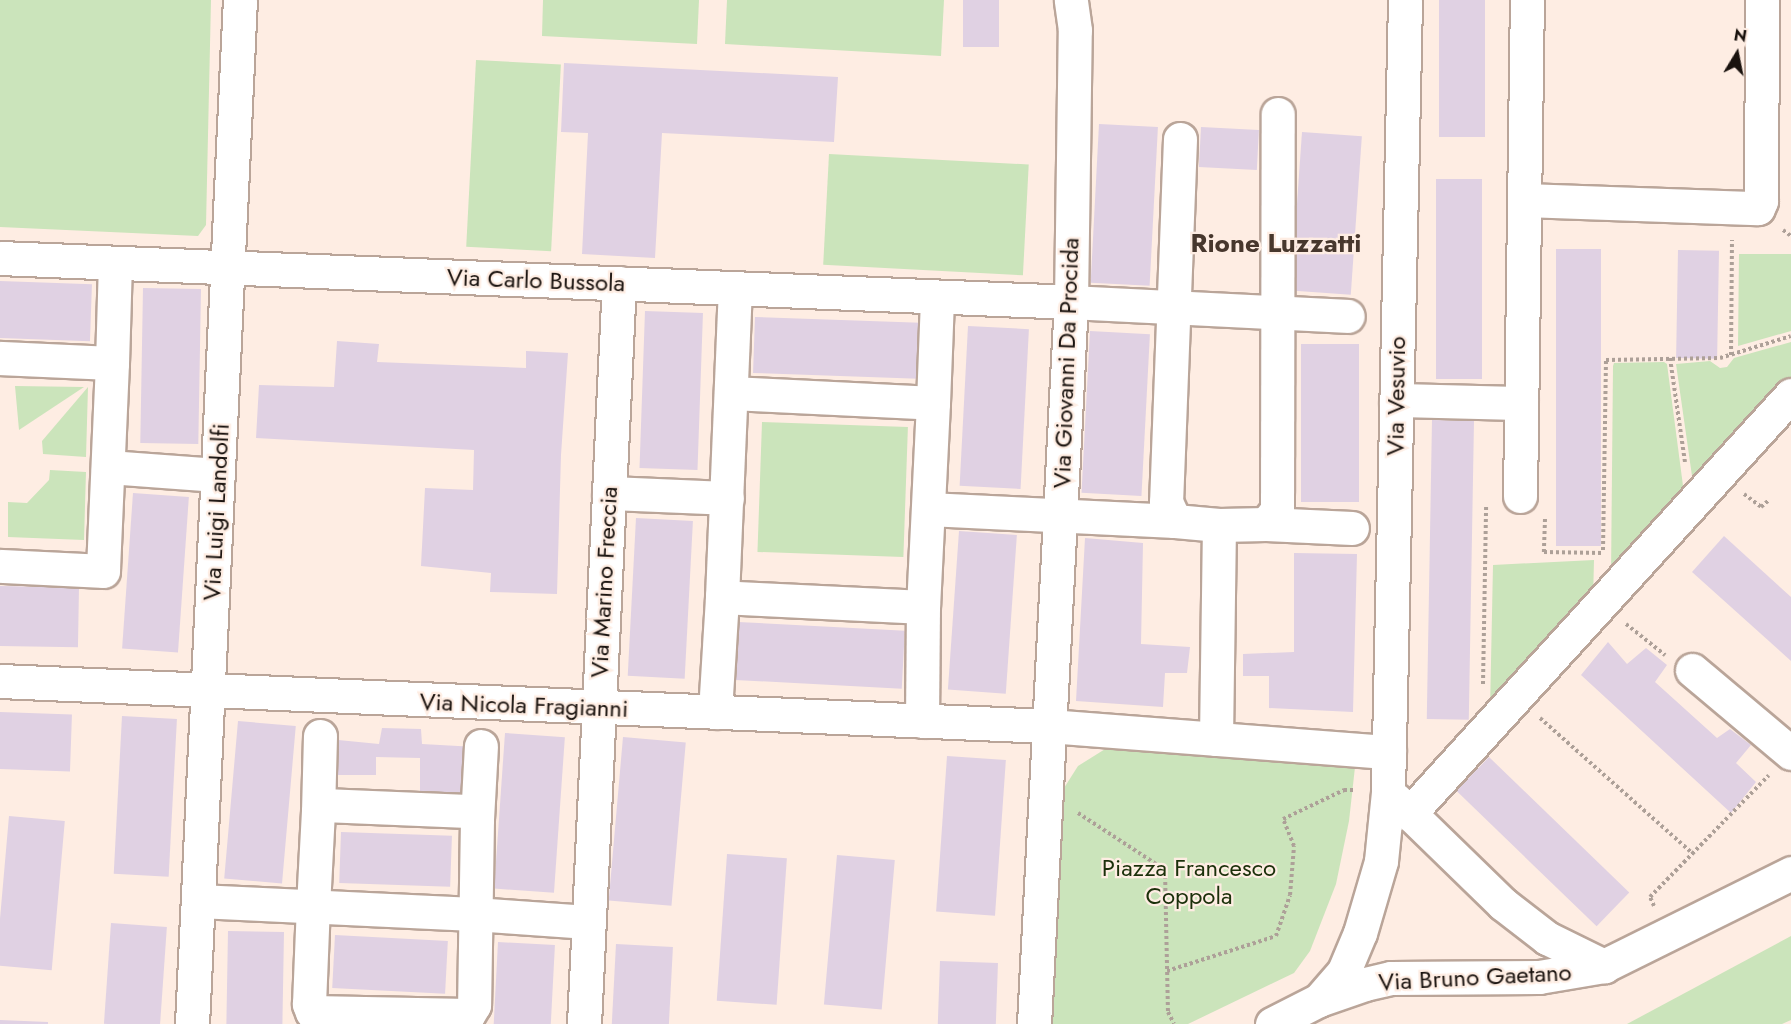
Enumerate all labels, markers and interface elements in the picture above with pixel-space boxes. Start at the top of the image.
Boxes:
text: N [1732,23,1748,48]
north arrow [1707,24,1767,84]
district label: Rione Luzzatti [1191,228,1361,260]
street label: Via Giovanni Da Procida [1047,237,1085,489]
street label: Via Carlo Bussola [446,262,626,298]
street label: Via Vesuvio [1381,336,1411,456]
street label: Via Luigi Landolfi [197,423,235,601]
street label: Via Marino Freccia [585,486,623,678]
street label: Via Nicola Fragianni [419,687,629,723]
park label: Piazza Francesco Coppola [1102,854,1276,910]
street label: Via Bruno Gaetano [1378,958,1572,996]

